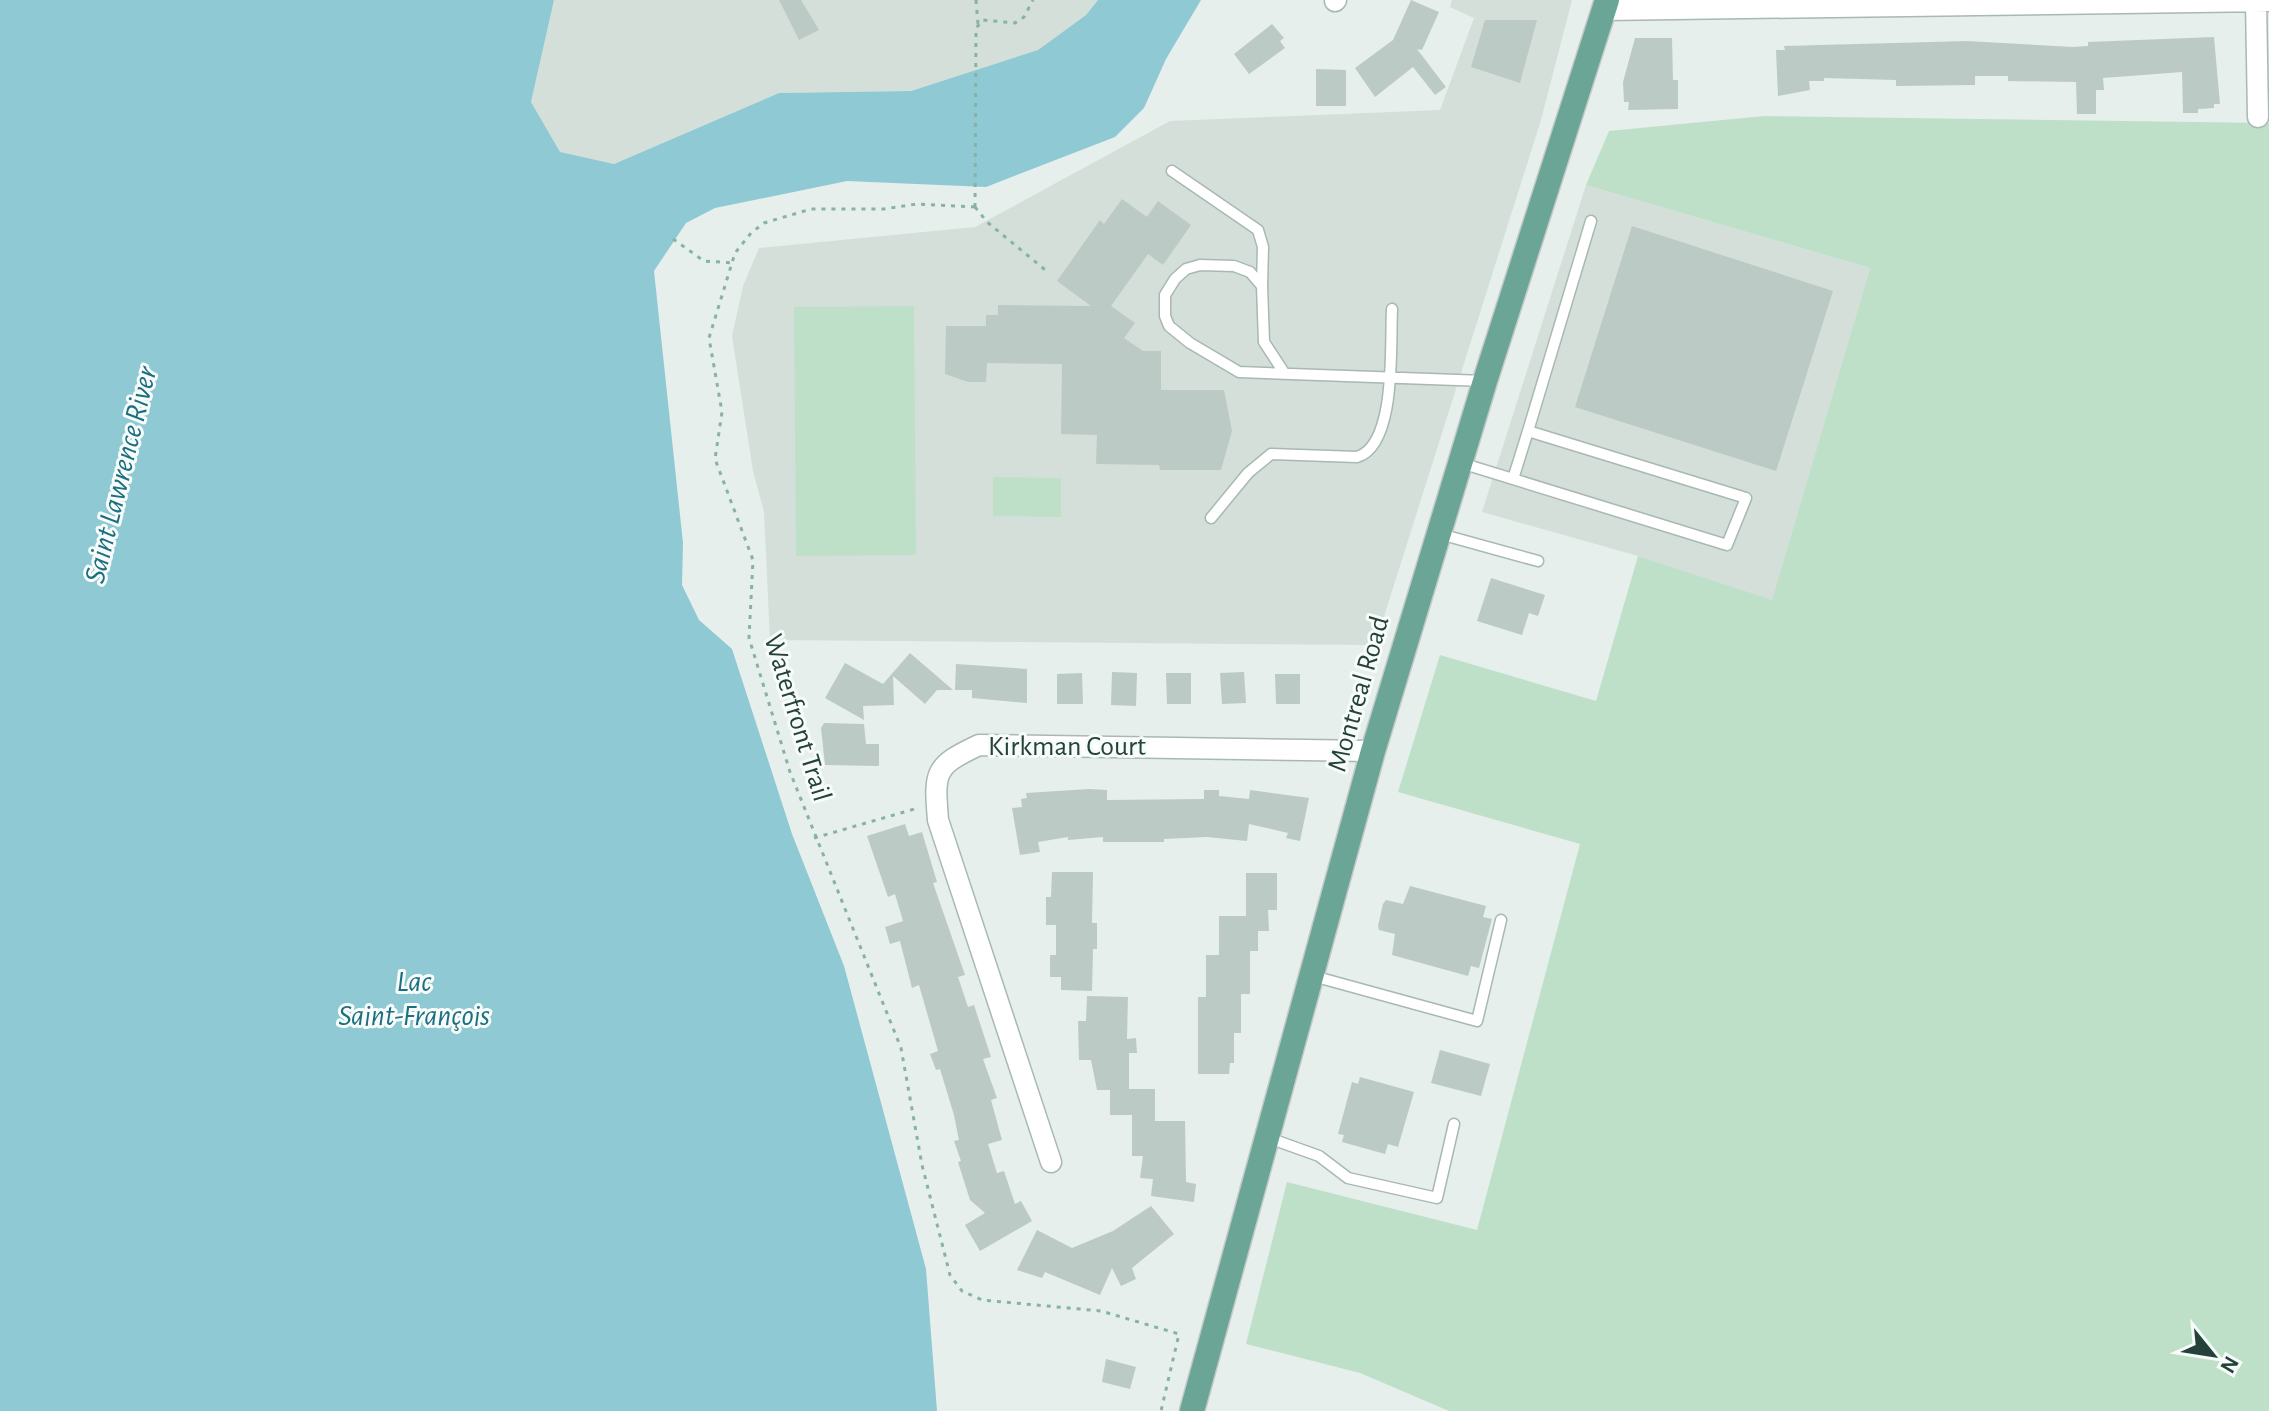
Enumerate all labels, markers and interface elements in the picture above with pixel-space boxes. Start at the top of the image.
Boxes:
water label: Saint Lawrence River [80,363,163,586]
street label: Montreal Road [1323,613,1395,775]
street label: Waterfront Trail [758,631,836,805]
street label: Kirkman Court [988,733,1146,761]
water label: Lac Saint-François [338,967,490,1031]
north arrow [2173,1315,2253,1395]
text: N [2216,1352,2243,1377]

